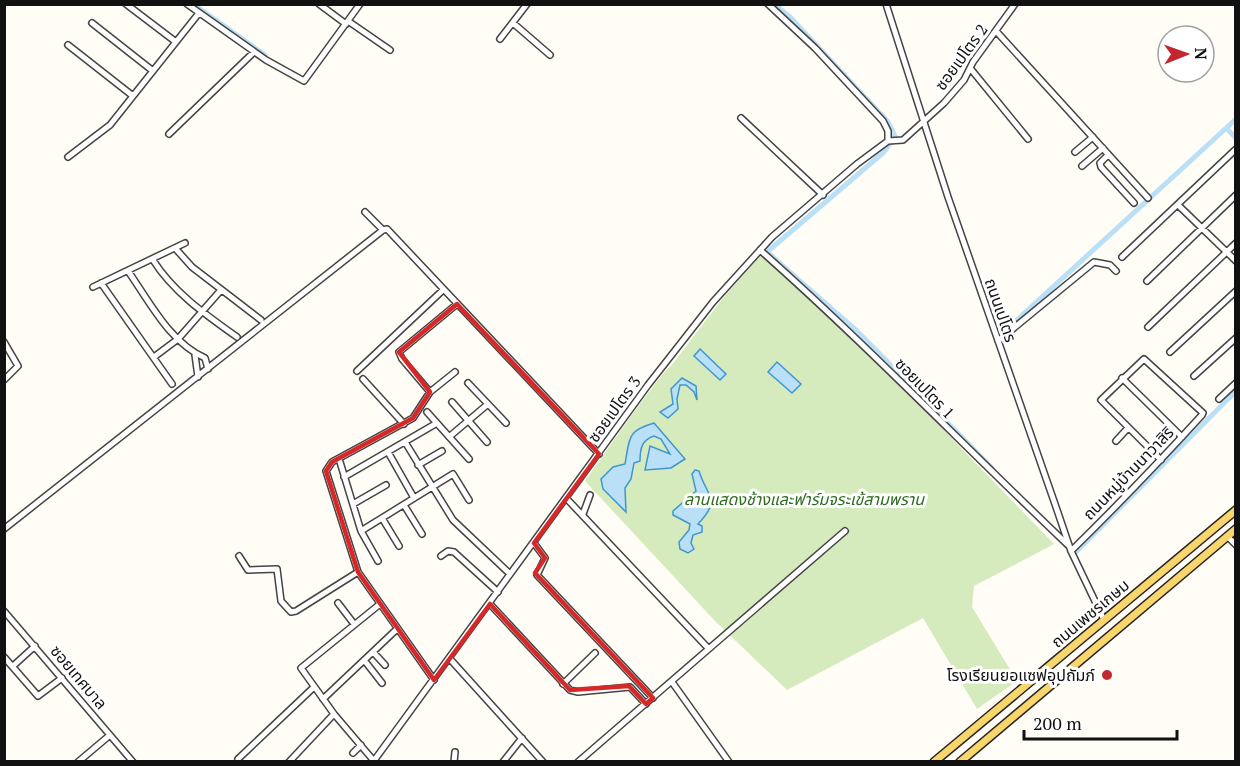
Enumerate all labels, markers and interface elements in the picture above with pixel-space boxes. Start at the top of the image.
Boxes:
street label: ซอยเปโตร 2 [929,19,993,95]
north arrow [1156,24,1216,84]
text: N [1190,47,1212,60]
street label: ถนนเปโตร [980,275,1022,345]
street label: ซอยเปโตร 1 [890,353,960,423]
street label: ซอยเปโตร 3 [582,371,646,447]
street label: ถนนหมู่บ้านนาวาสิริ [1078,421,1178,525]
park label: ลานแสดงช้างและฟาร์มจระเข้สามพราน [684,488,925,510]
street label: ถนนเพชรเกษม [1046,574,1134,652]
street label: ซอยเทศบาล [46,640,112,714]
place label: โรงเรียนยอแซฟอุปถัมภ์ [947,664,1095,686]
marker: โรงเรียนยอแซฟอุปถัมภ์ [1100,668,1114,682]
scale bar [1024,703,1177,741]
text: 200 m [1033,711,1082,735]

